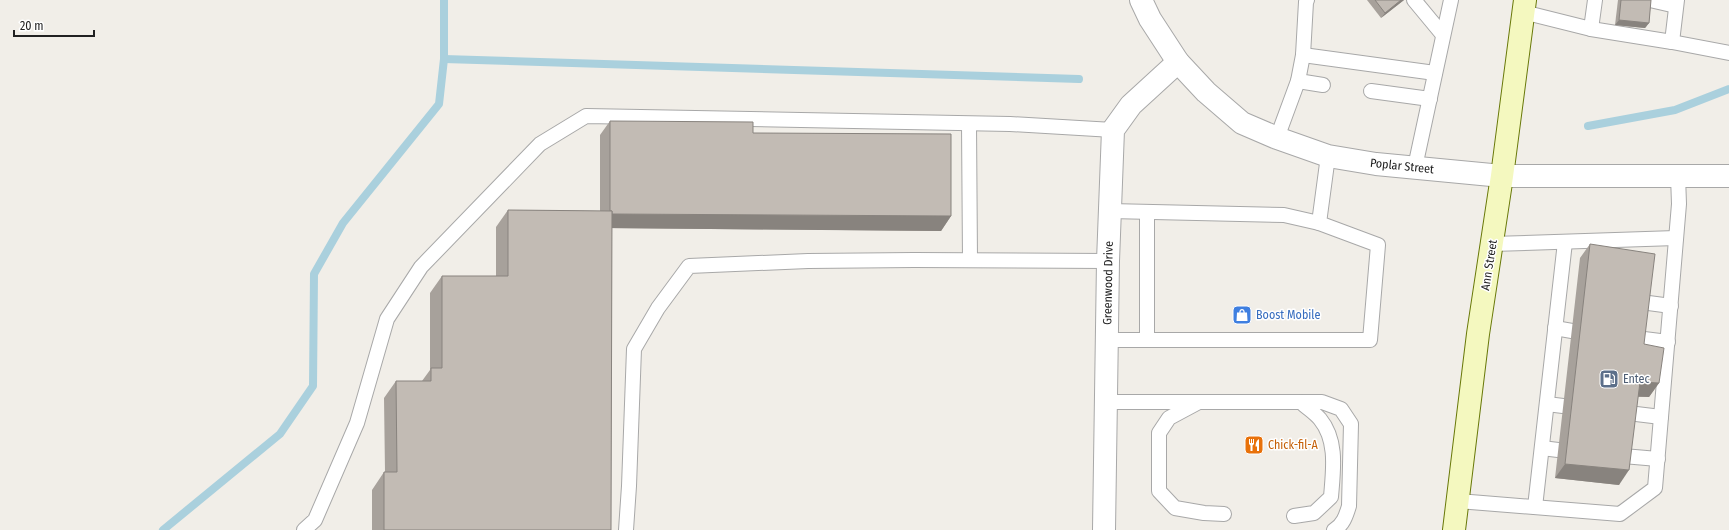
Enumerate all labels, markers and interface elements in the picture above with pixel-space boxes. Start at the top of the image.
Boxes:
scale bar [14,12,94,38]
text: 20 m [20,19,44,33]
street label: Poplar Street [1369,156,1435,176]
street label: Ann Street [1478,239,1500,291]
street label: Greenwood Drive [1100,241,1116,325]
shop icon: Boost Mobile [1231,304,1253,326]
place label: Boost Mobile [1256,308,1320,322]
fuel station icon: Entec [1598,368,1620,390]
place label: Entec [1623,372,1650,386]
restaurant icon: Chick-fil-A [1243,434,1265,456]
place label: Chick-fil-A [1268,438,1319,452]

